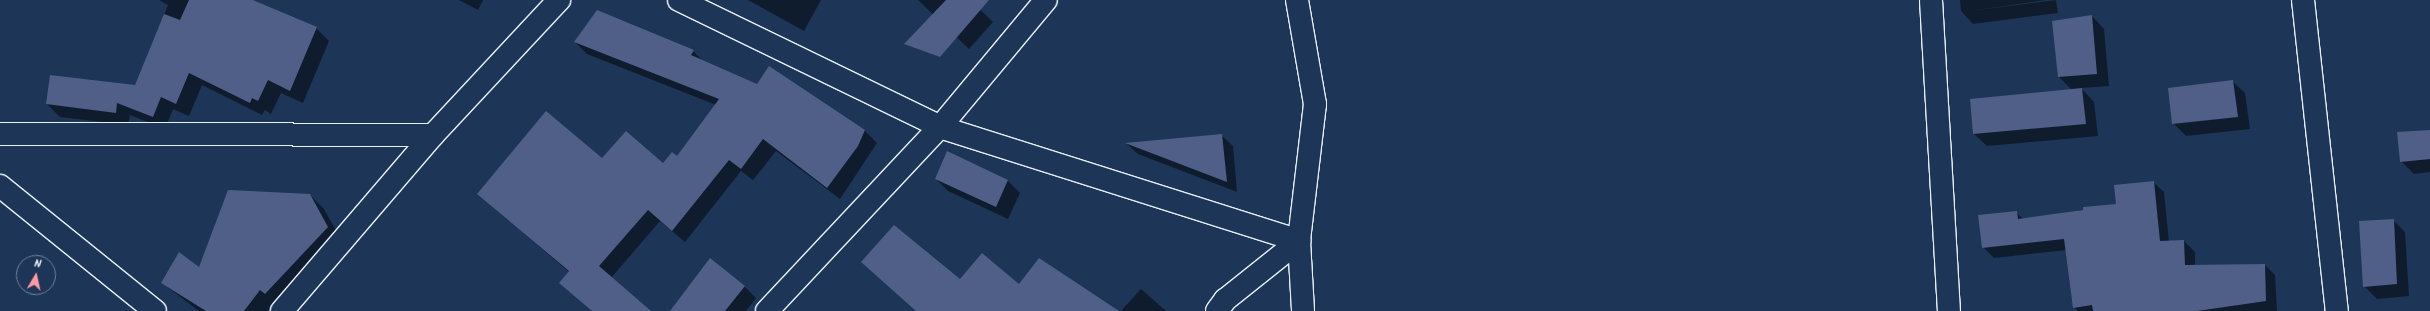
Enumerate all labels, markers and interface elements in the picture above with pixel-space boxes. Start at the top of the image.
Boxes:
north arrow [16,255,56,295]
text: N [33,255,43,274]

